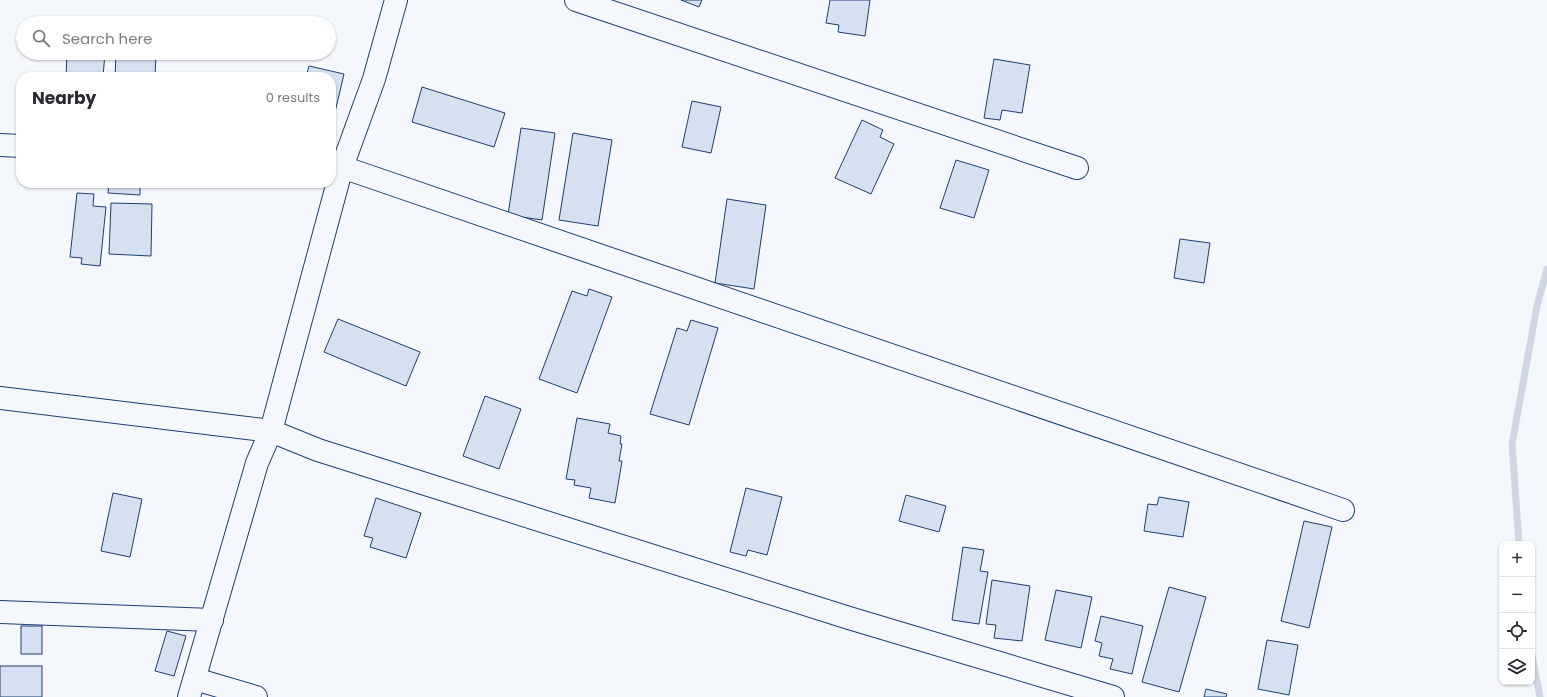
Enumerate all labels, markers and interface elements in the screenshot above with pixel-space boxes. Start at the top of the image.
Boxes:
search box [16,16,336,60]
icon: search [30,27,52,49]
text: Search here [62,28,152,49]
text: Nearby [32,86,96,110]
text: 0 results [266,88,320,107]
map controls [1499,541,1535,685]
button: + [1499,541,1535,577]
button: − [1499,577,1535,613]
button: locate [1499,613,1535,649]
button: layers [1499,649,1535,685]

